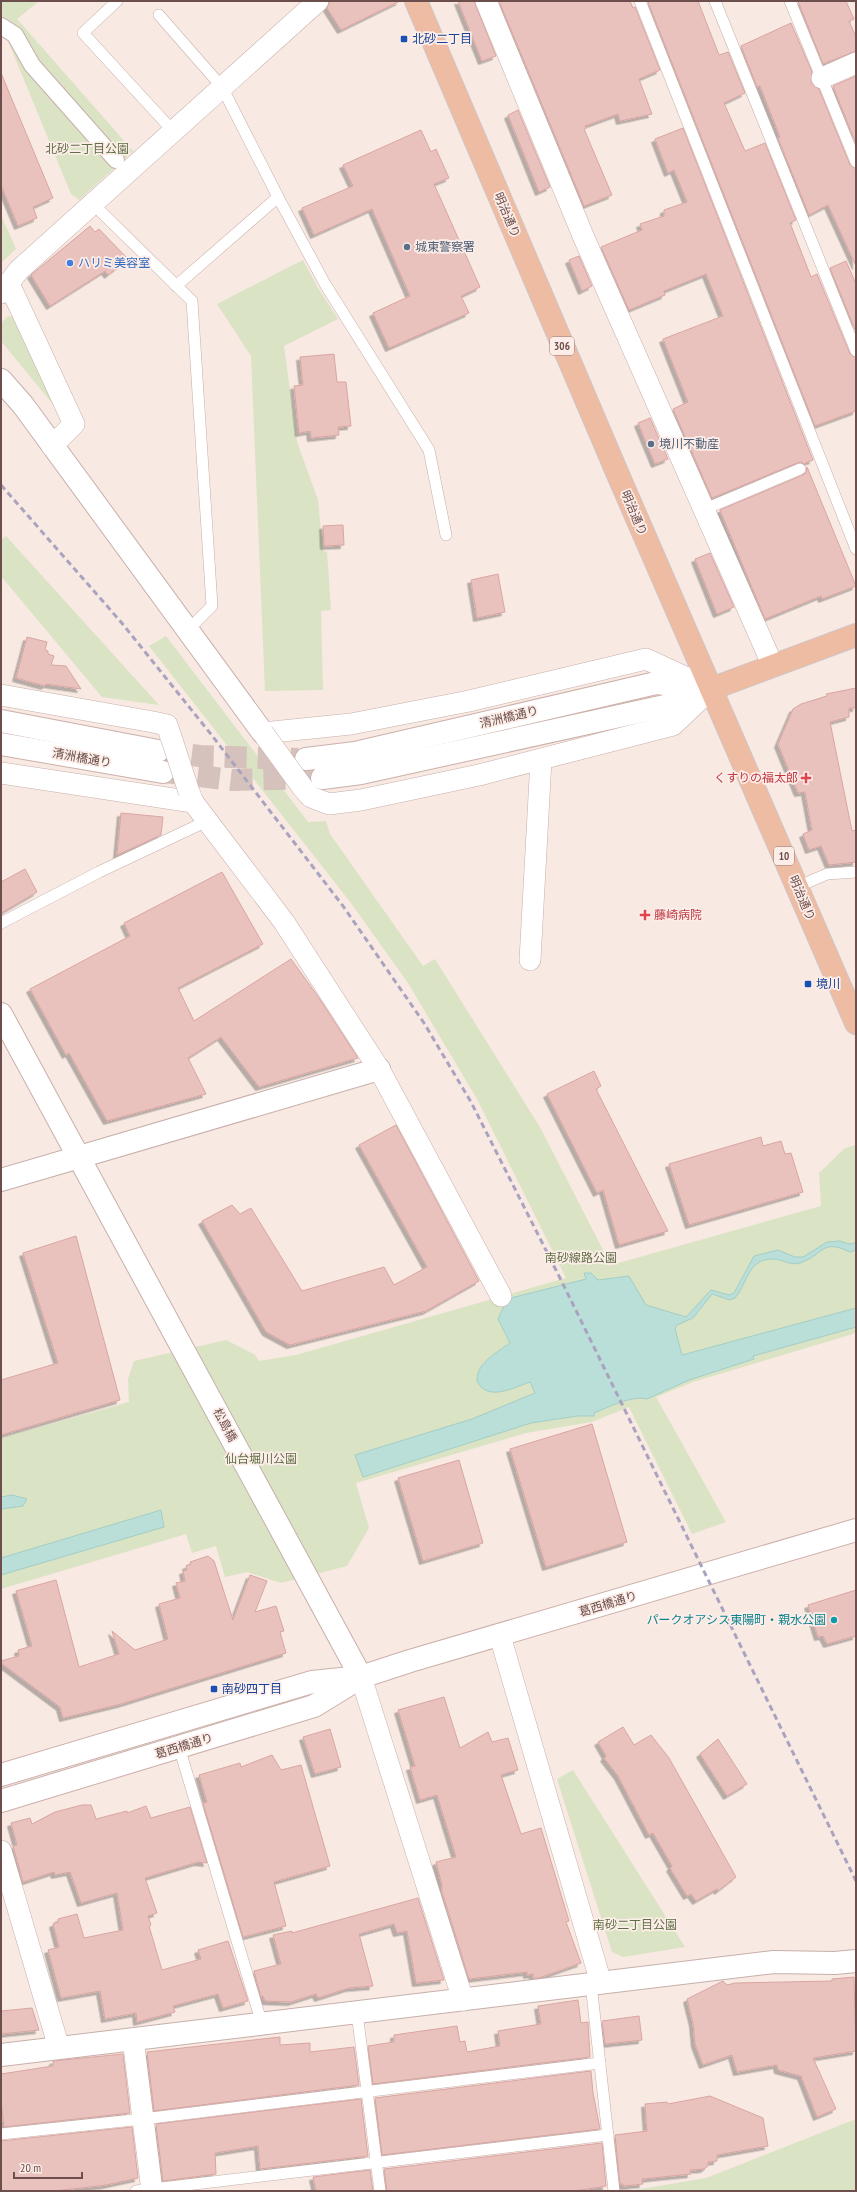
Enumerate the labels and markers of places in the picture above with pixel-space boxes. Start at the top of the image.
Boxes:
place label: 北砂二丁目 [412,31,472,46]
marker: 北砂二丁目 [399,34,409,44]
place label: 城東警察署 [415,239,475,254]
marker: 城東警察署 [402,242,412,252]
place label: ハリミ美容室 [78,255,150,270]
marker: ハリミ美容室 [65,258,75,268]
place label: 境川不動産 [659,436,719,451]
marker: 境川不動産 [646,439,656,449]
place label: くすりの福太郎 [714,770,798,785]
marker: くすりの福太郎 [801,773,811,783]
place label: 藤崎病院 [654,907,702,922]
marker: 藤崎病院 [639,909,651,921]
place label: 境川 [816,976,840,991]
marker: 境川 [803,979,813,989]
place label: パークオアシス東陽町・親水公園 [646,1612,826,1627]
marker: パークオアシス東陽町・親水公園 [829,1615,839,1625]
place label: 南砂四丁目 [222,1681,282,1696]
marker: 南砂四丁目 [209,1684,219,1694]

